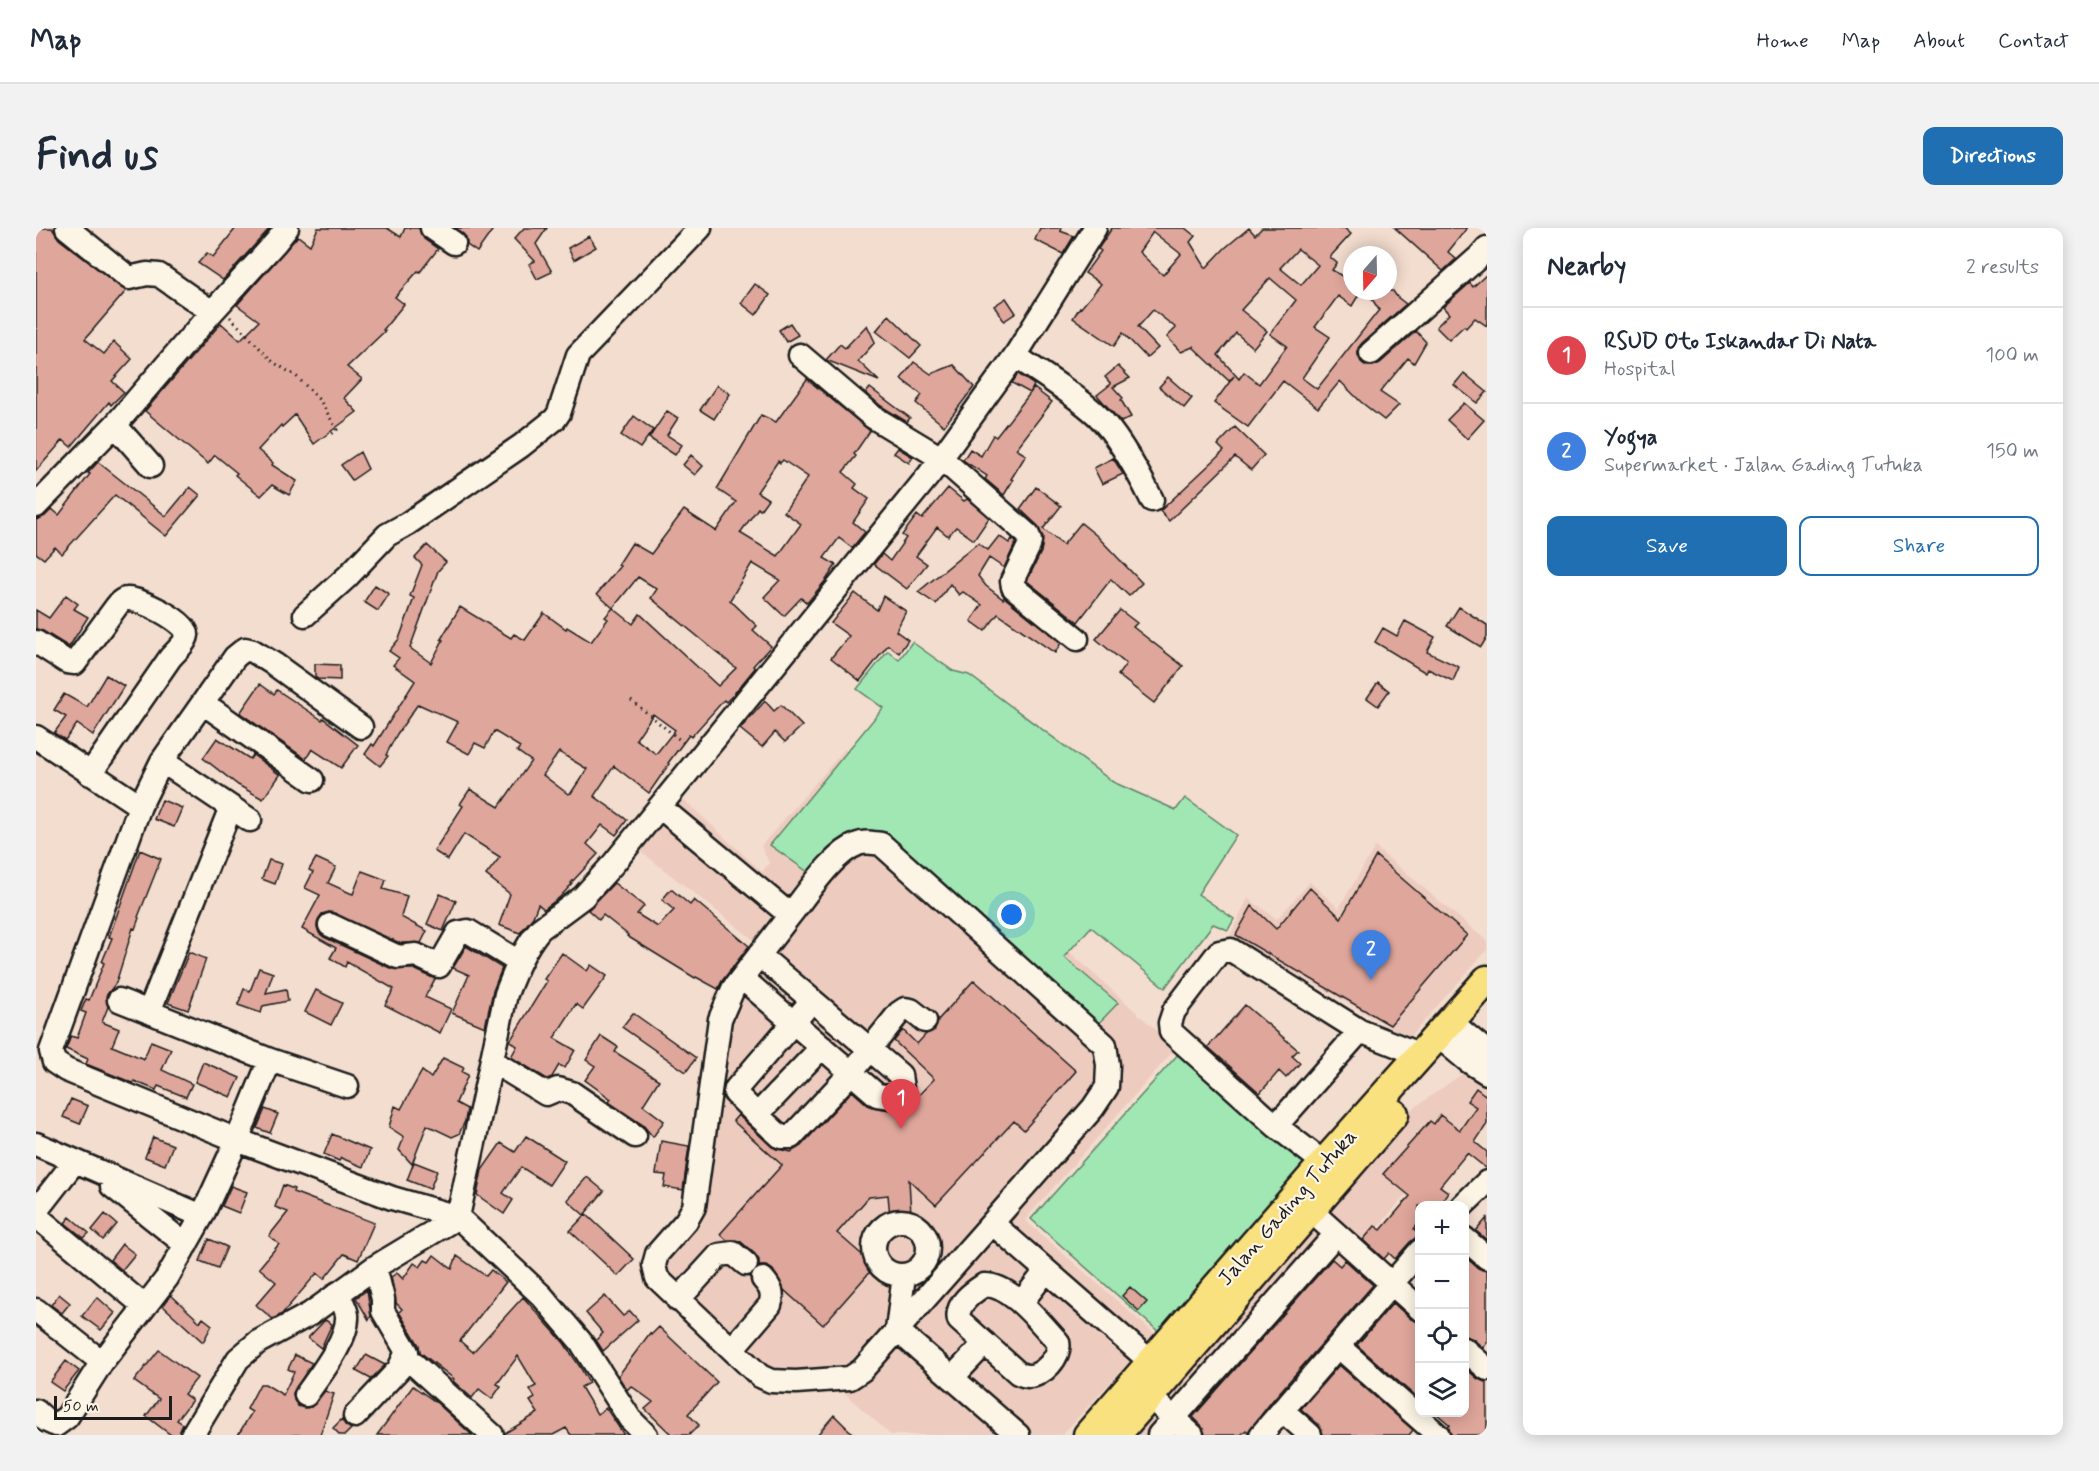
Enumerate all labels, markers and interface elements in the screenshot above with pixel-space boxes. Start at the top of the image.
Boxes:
text: Map [30,23,81,60]
text: Home [1757,27,1809,55]
text: Map [1842,27,1880,55]
text: About [1913,27,1965,55]
text: Contact [1998,27,2069,55]
button: Directions [1923,127,2063,185]
text: Find us [36,129,158,184]
north arrow [1343,246,1397,300]
text: Nearby [1547,250,1626,284]
text: 2 results [1966,254,2039,281]
text: RSUD Oto Iskandar Di Nata [1604,328,1876,356]
text: 1 [1562,342,1571,369]
text: 100 m [1985,342,2039,369]
text: Hospital [1604,356,1675,383]
text: Yogya [1604,424,1658,452]
text: 2 [1562,438,1571,465]
text: 150 m [1986,438,2039,465]
text: Supermarket · Jalan Gading Tutuka [1604,452,1923,479]
button: Save [1547,516,1787,576]
button: Share [1799,516,2039,576]
your location [997,900,1026,929]
pin: 2 [1352,930,1390,980]
pin: 1 [882,1080,920,1129]
street label: Jalan Gading Tutuka [1212,1123,1364,1292]
map controls [1415,1201,1469,1417]
button: + [1415,1201,1469,1255]
button: − [1415,1255,1469,1309]
button: locate [1415,1309,1469,1363]
button: layers [1415,1363,1469,1417]
scale bar [54,1393,172,1420]
text: 50 m [63,1396,99,1417]

